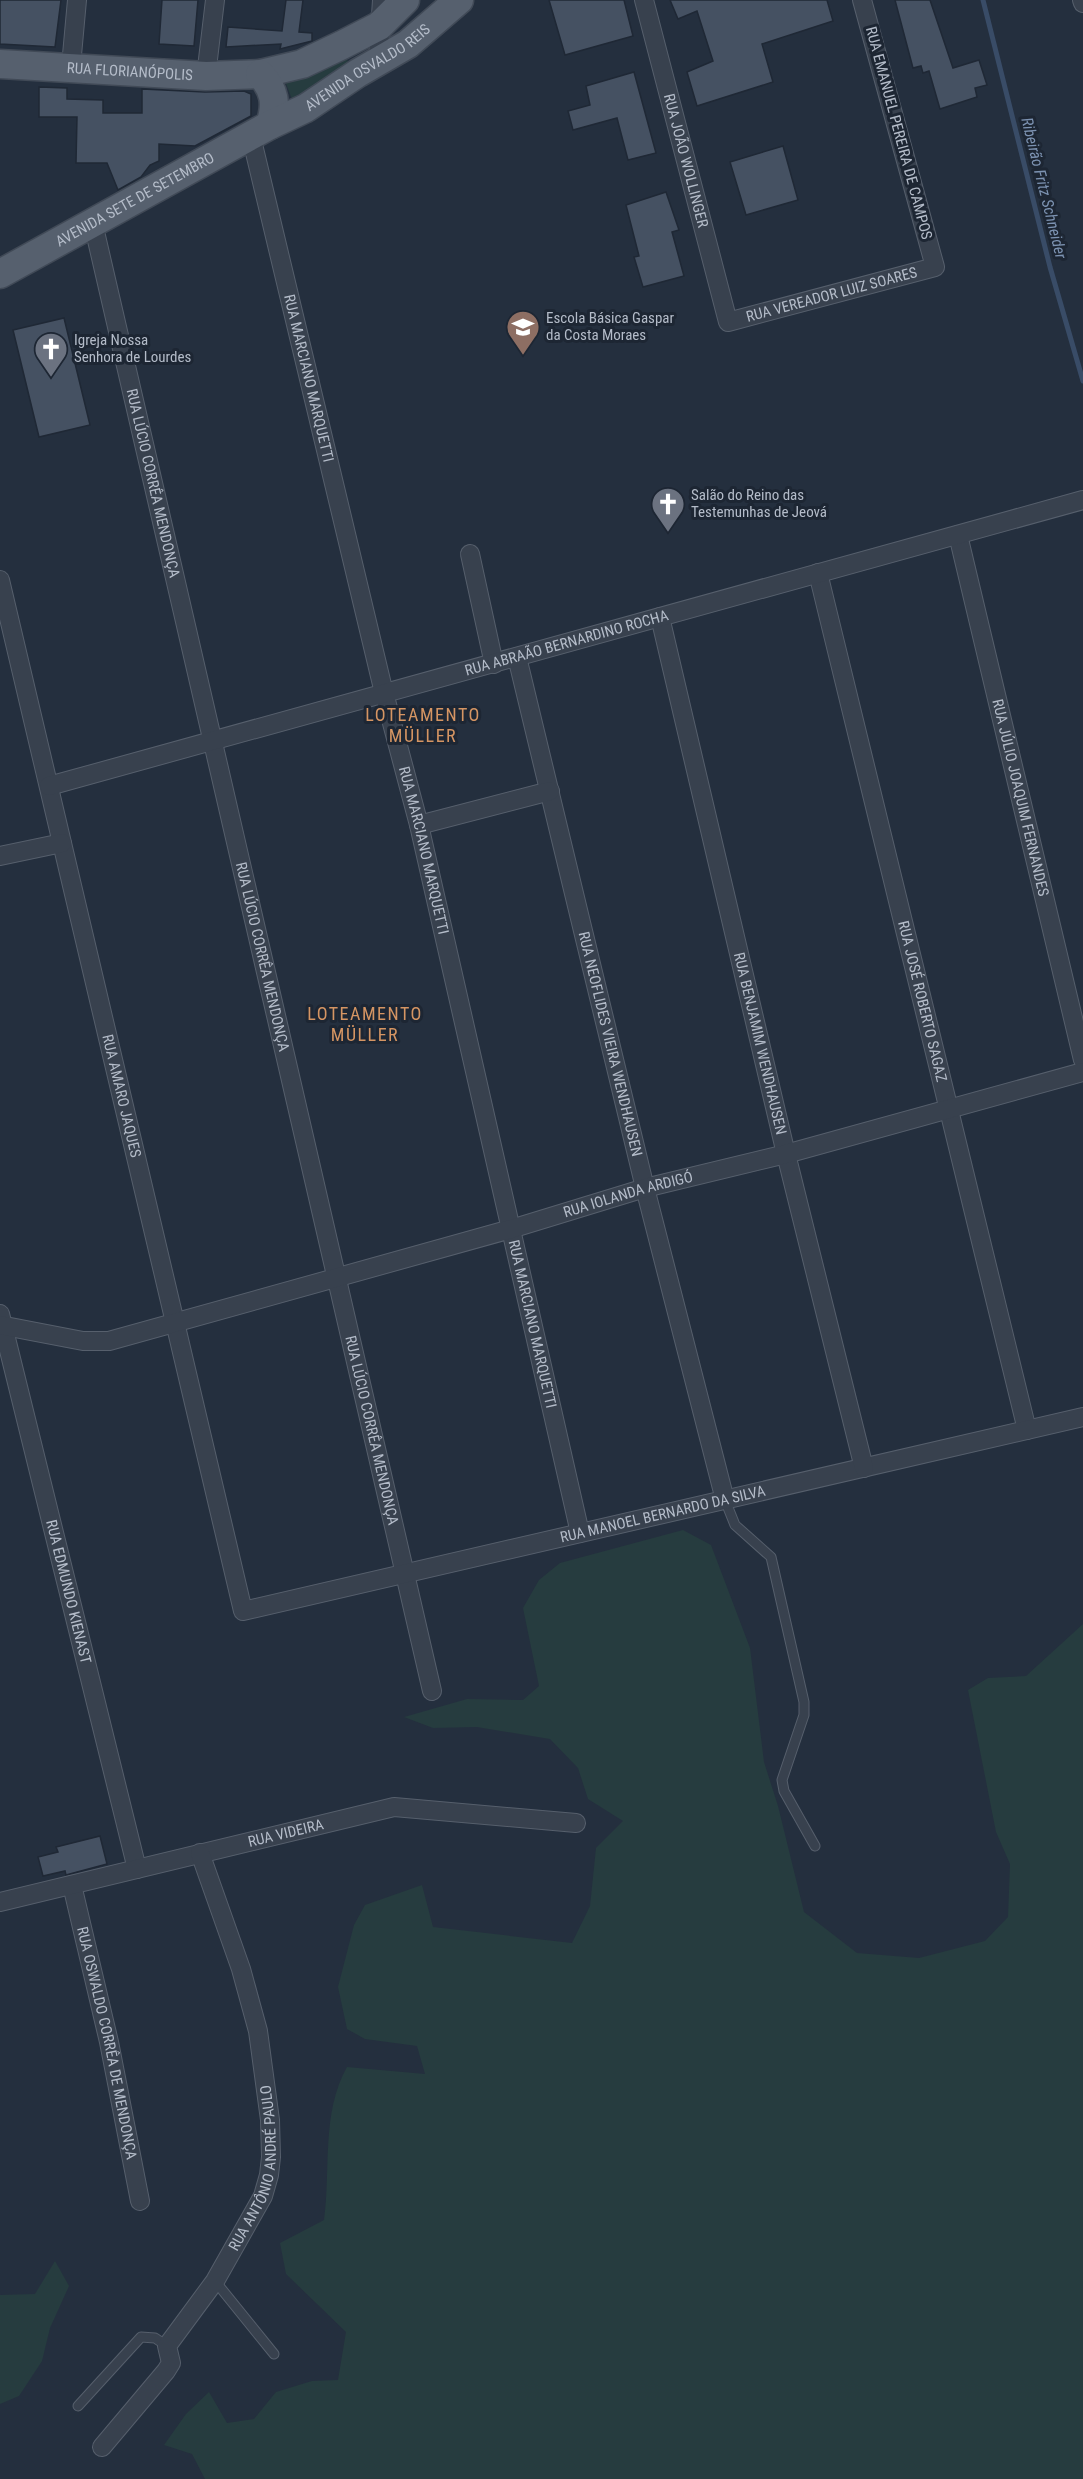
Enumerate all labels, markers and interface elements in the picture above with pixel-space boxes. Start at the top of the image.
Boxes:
street label: AVENIDA OSVALDO REIS [302,20,434,115]
street label: RUA EMANUEL PEREIRA DE CAMPOS [862,25,936,242]
street label: RUA FLORIANÓPOLIS [66,59,193,84]
street label: RUA JOÃO WOLLINGER [660,92,712,230]
water label: Ribeirão Fritz Schneider [1017,115,1071,262]
street label: AVENIDA SETE DE SETEMBRO [52,149,217,251]
street label: RUA VEREADOR LUIZ SOARES [744,263,919,326]
street label: RUA MARCIANO MARQUETTI [280,292,338,464]
school or university icon: Escola Básica Gaspar da Costa Moraes [505,309,541,356]
place label: Escola Básica Gaspar da Costa Moraes [546,309,675,344]
church icon: Igreja Nossa Senhora de Lourdes [33,331,69,378]
place label: Igreja Nossa Senhora de Lourdes [74,331,191,366]
street label: RUA LÚCIO CORRÊA MENDONÇA [123,387,184,580]
church icon: Salão do Reino das Testemunhas de Jeová [650,486,686,533]
place label: Salão do Reino das Testemunhas de Jeová [691,486,827,521]
street label: RUA ABRAÃO BERNARDINO ROCHA [463,606,671,680]
street label: RUA JÚLIO JOAQUIM FERNANDES [988,697,1053,898]
district label: LOTEAMENTO MÜLLER [365,704,481,746]
street label: RUA MARCIANO MARQUETTI [395,765,453,936]
street label: RUA LÚCIO CORRÊA MENDONÇA [232,860,293,1053]
street label: RUA JOSÉ ROBERTO SAGAZ [894,919,951,1084]
street label: RUA NEOFLIDES VIEIRA WENDHAUSEN [574,930,646,1158]
street label: RUA BENJAMIM WENDHAUSEN [730,950,790,1136]
district label: LOTEAMENTO MÜLLER [307,1003,423,1045]
street label: RUA AMARO JAQUES [98,1032,145,1159]
street label: RUA IOLANDA ARDIGÓ [561,1168,695,1221]
street label: RUA MARCIANO MARQUETTI [505,1238,560,1410]
street label: RUA LÚCIO CORRÊA MENDONÇA [341,1334,402,1527]
street label: RUA MANOEL BERNARDO DA SILVA [558,1482,767,1546]
street label: RUA EDMUNDO KIENAST [42,1518,95,1666]
street label: RUA VIDEIRA [246,1815,326,1851]
street label: RUA OSWALDO CORRÊA DE MENDONÇA [73,1925,141,2161]
street label: RUA ANTÔNIO ANDRÉ PAULO [225,2084,280,2254]

